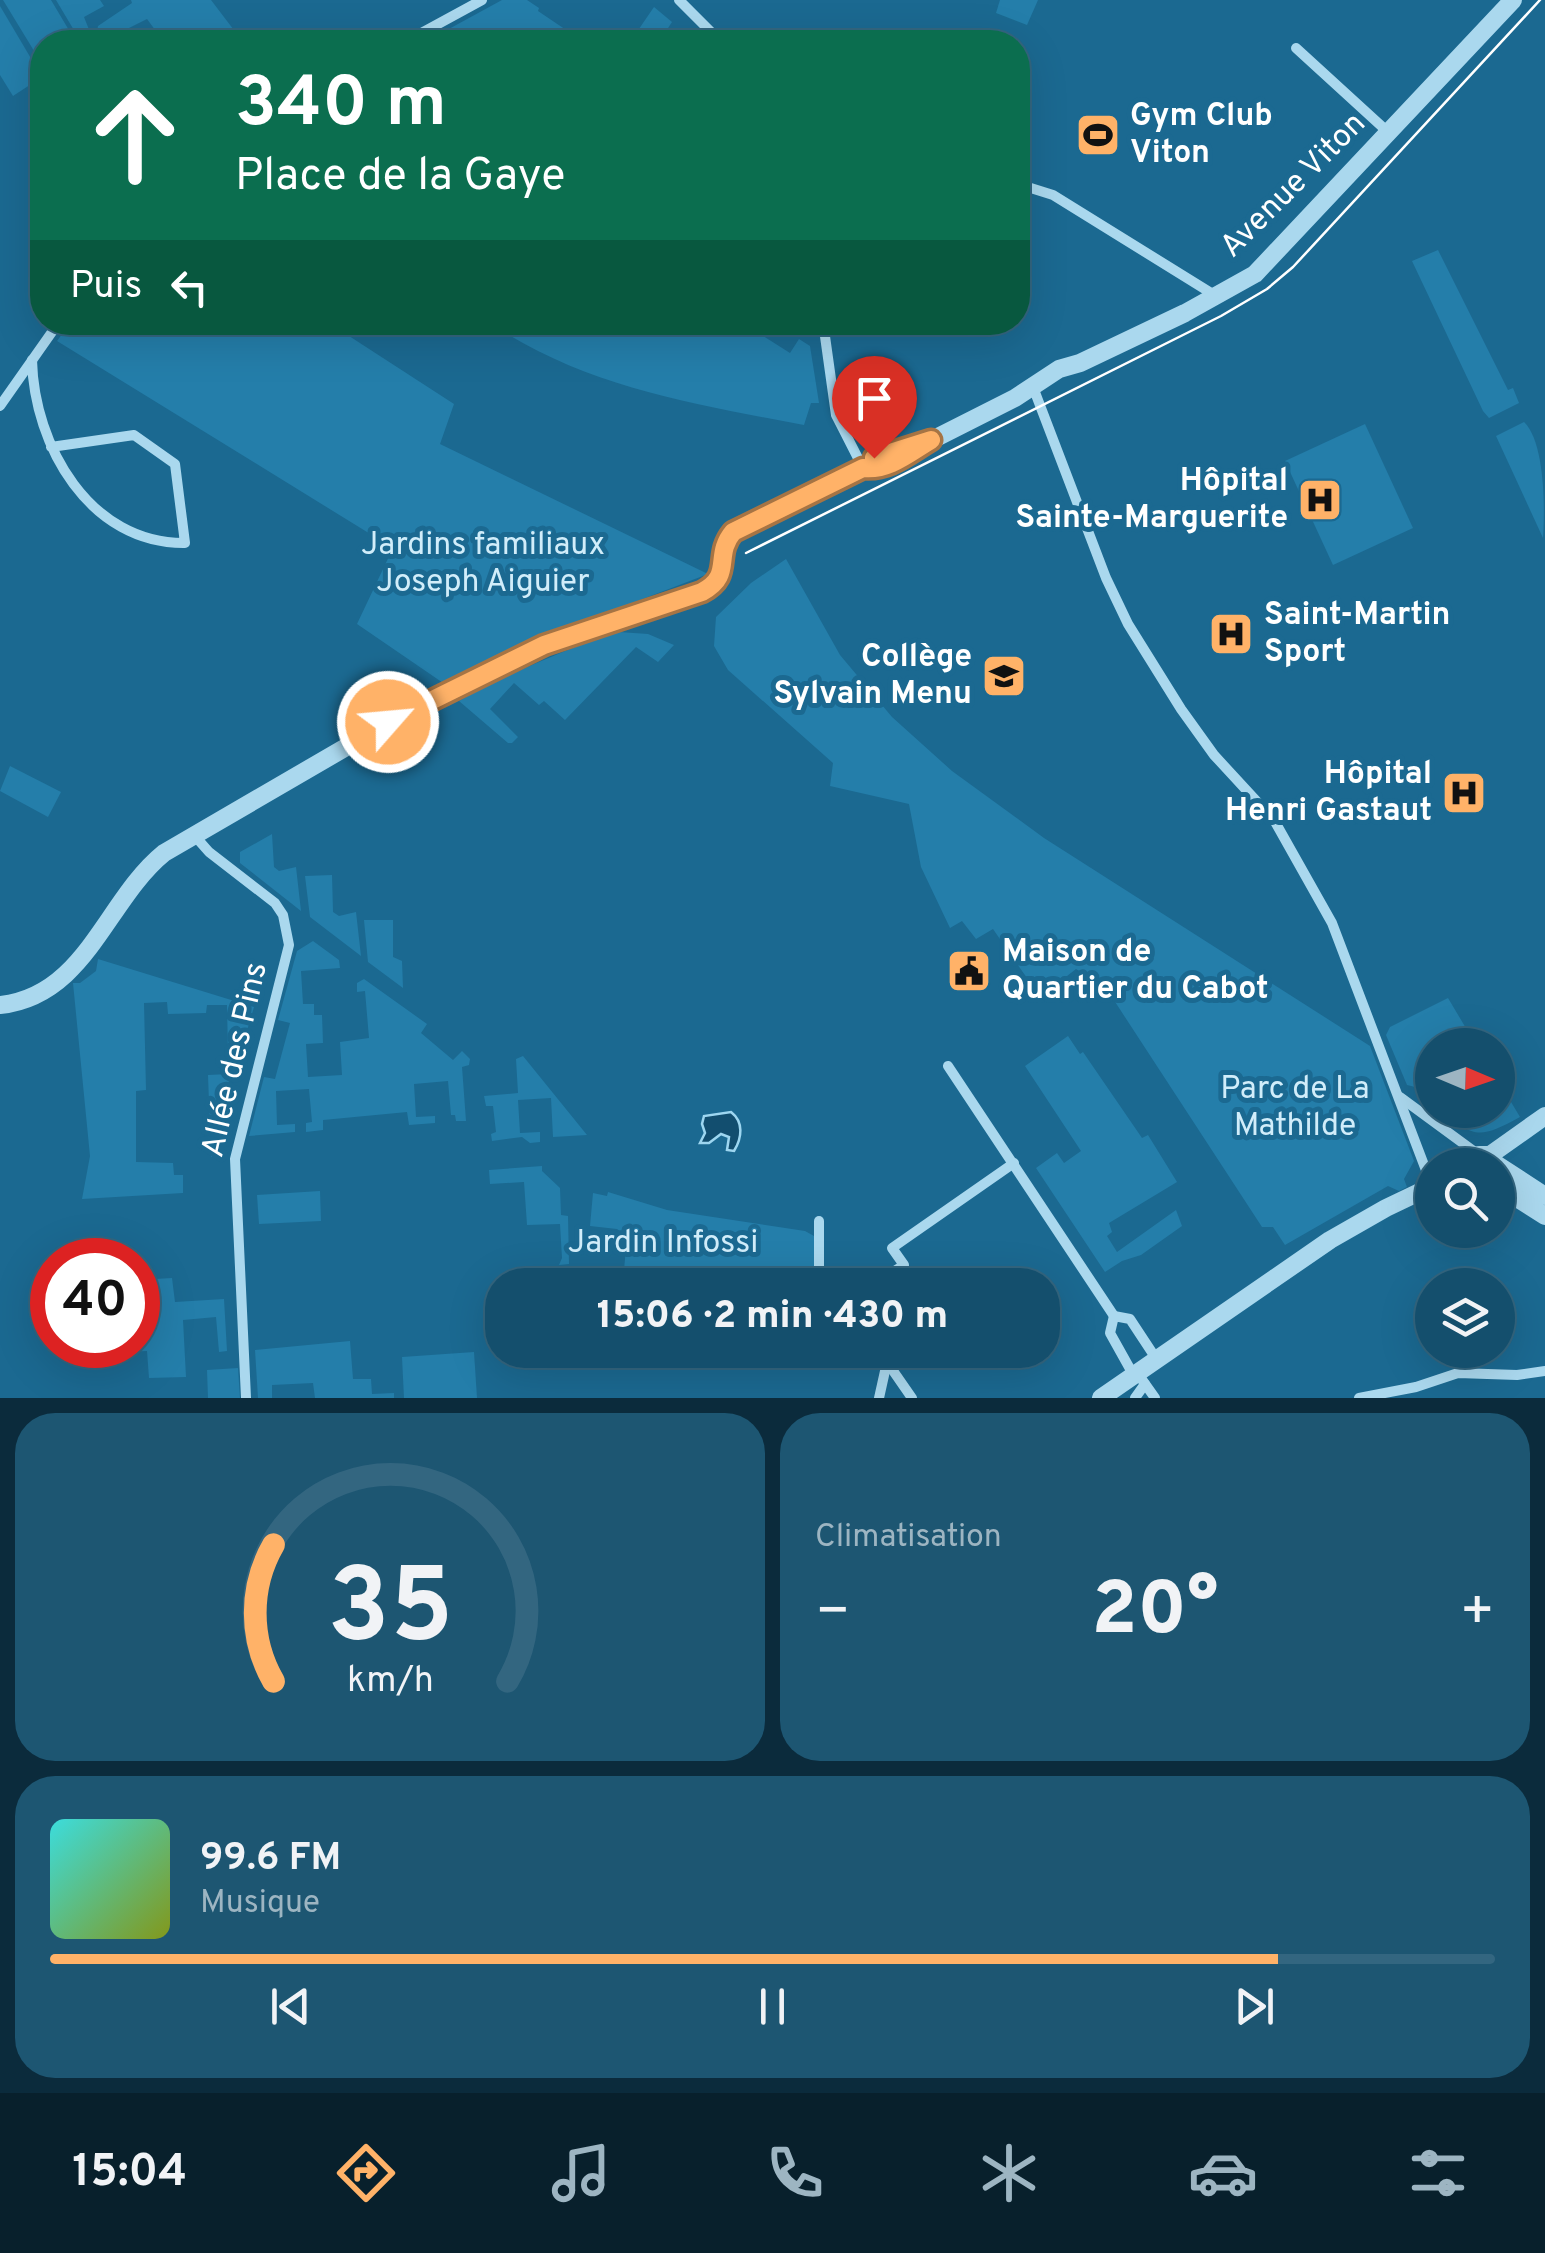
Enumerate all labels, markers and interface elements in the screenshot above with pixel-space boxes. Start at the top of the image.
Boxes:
text: 340 m [235,62,447,151]
icon: ahead [70,70,200,200]
place label: Gym Club Viton [1130,97,1273,174]
street label: Avenue Viton [1213,105,1375,267]
sports icon: Gym Club Viton [1075,112,1121,158]
text: Place de la Gaye [235,149,566,206]
icon: left [162,260,217,315]
text: Puis [70,263,142,312]
pin [832,356,917,459]
icon: arrive [847,371,902,426]
place label: Hôpital Sainte-Marguerite [1015,462,1288,539]
hospital icon: Hôpital Sainte-Marguerite [1297,477,1343,523]
park label: Jardins familiaux Joseph Aiguier [361,526,605,603]
place label: Saint-Martin Sport [1264,596,1451,673]
hospital icon: Saint-Martin Sport [1208,611,1254,657]
place label: Collège Sylvain Menu [774,638,972,715]
school or university icon: Collège Sylvain Menu [981,653,1027,699]
position arrow [336,670,440,774]
place label: Hôpital Henri Gastaut [1225,755,1432,832]
hospital icon: Hôpital Henri Gastaut [1441,770,1487,816]
place label: Maison de Quartier du Cabot [1002,933,1269,1010]
public building icon: Maison de Quartier du Cabot [946,948,992,994]
street label: Allée des Pins [194,958,278,1162]
north arrow [1415,1028,1515,1128]
map controls [1415,1028,1515,1368]
park label: Parc de La Mathilde [1220,1070,1370,1147]
button: search [1415,1148,1515,1248]
park label: Jardin Infossi [568,1224,758,1264]
speed limit sign: 40 [30,1238,160,1368]
button: layers [1415,1268,1515,1368]
text: 15:06 · 2 min · 430 m [597,1293,948,1342]
text: Climatisation [815,1518,1002,1558]
text: 35 [327,1547,453,1679]
text: 20° [1092,1566,1218,1661]
text: − [815,1579,850,1649]
text: + [1460,1579,1495,1649]
text: km/h [347,1659,433,1705]
text: 99.6 FM [200,1835,341,1884]
text: Musique [200,1884,320,1924]
icon: previous [263,1979,318,2034]
icon: pause [745,1979,800,2034]
icon: next [1227,1979,1282,2034]
icon: directions [331,2138,401,2208]
icon: music [546,2138,616,2208]
icon: phone [760,2138,830,2208]
icon: climate [974,2138,1044,2208]
icon: car [1188,2138,1258,2208]
icon: filters [1403,2138,1473,2208]
text: 15:04 [72,2145,187,2202]

